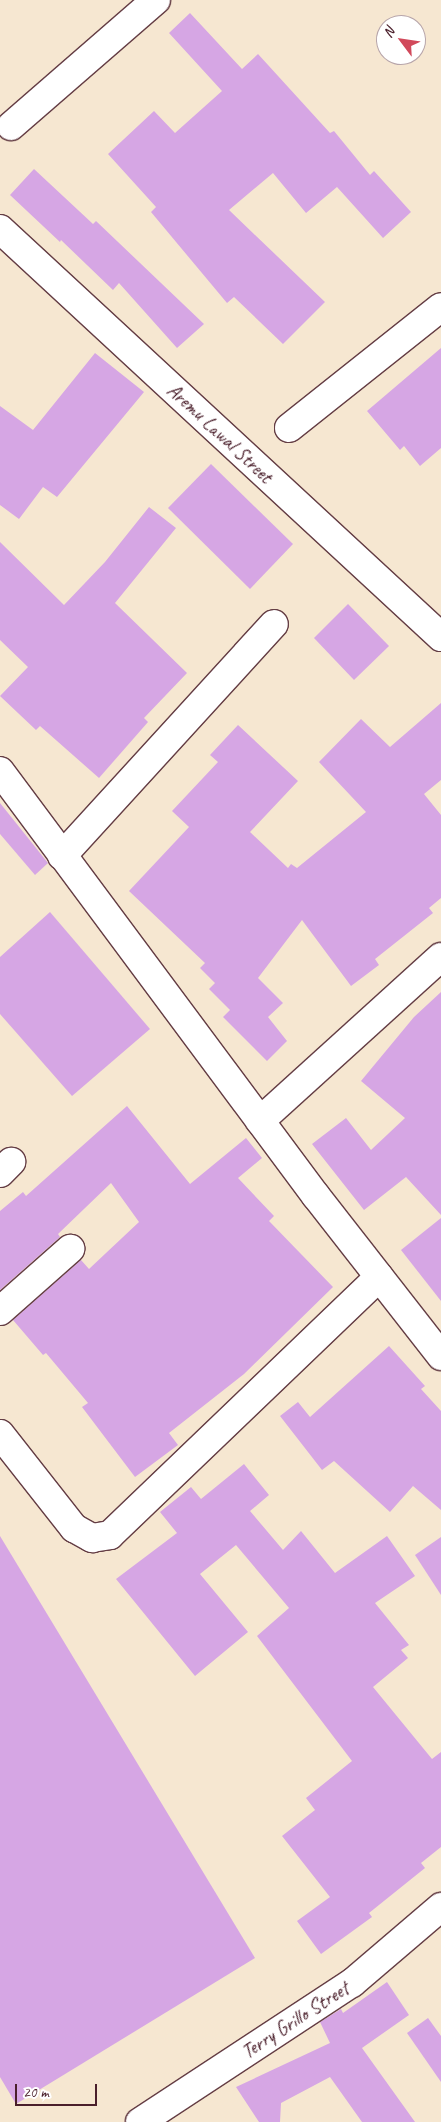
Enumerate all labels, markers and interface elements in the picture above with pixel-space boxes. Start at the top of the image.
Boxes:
north arrow [376,15,426,65]
text: N [379,24,398,41]
street label: Aremu Lawal Street [162,378,278,488]
street label: Terry Grillo Street [237,1976,353,2064]
scale bar [18,2074,100,2106]
text: 20 m [23,2083,49,2102]

